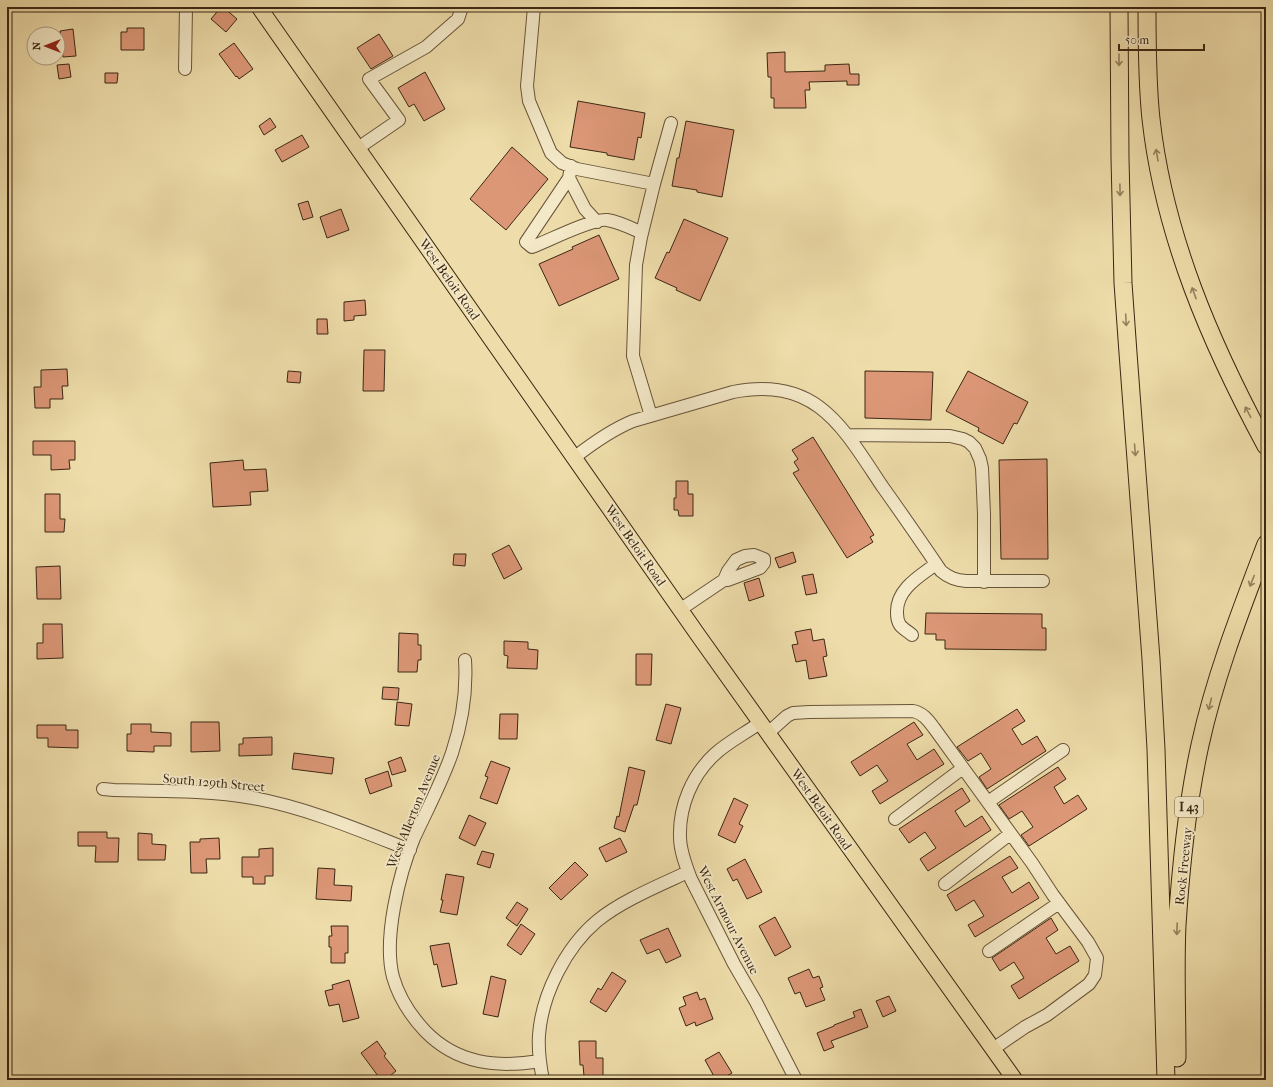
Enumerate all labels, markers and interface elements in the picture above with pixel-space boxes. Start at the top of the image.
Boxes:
north arrow [26,26,66,66]
scale bar [1119,26,1204,52]
text: 50 m [1125,33,1149,47]
text: N [30,41,43,50]
one-way arrow [1115,53,1123,66]
one-way arrow [1152,148,1160,161]
one-way arrow [1116,183,1124,196]
street label: West Beloit Road [415,235,484,323]
one-way arrow [1190,287,1197,300]
one-way arrow [1122,313,1129,326]
one-way arrow [1243,406,1251,418]
one-way arrow [1132,443,1139,456]
street label: West Beloit Road [601,501,670,589]
one-way arrow [1247,574,1255,586]
one-way arrow [1206,697,1213,710]
street label: West Allerton Avenue [383,752,443,871]
street label: West Beloit Road [787,765,856,853]
street label: South 129th Street [162,771,266,794]
road number: I 43 [1175,797,1203,817]
street label: Rock Freeway [1172,825,1195,906]
street label: West Armour Avenue [694,863,763,977]
one-way arrow [1174,922,1181,935]

